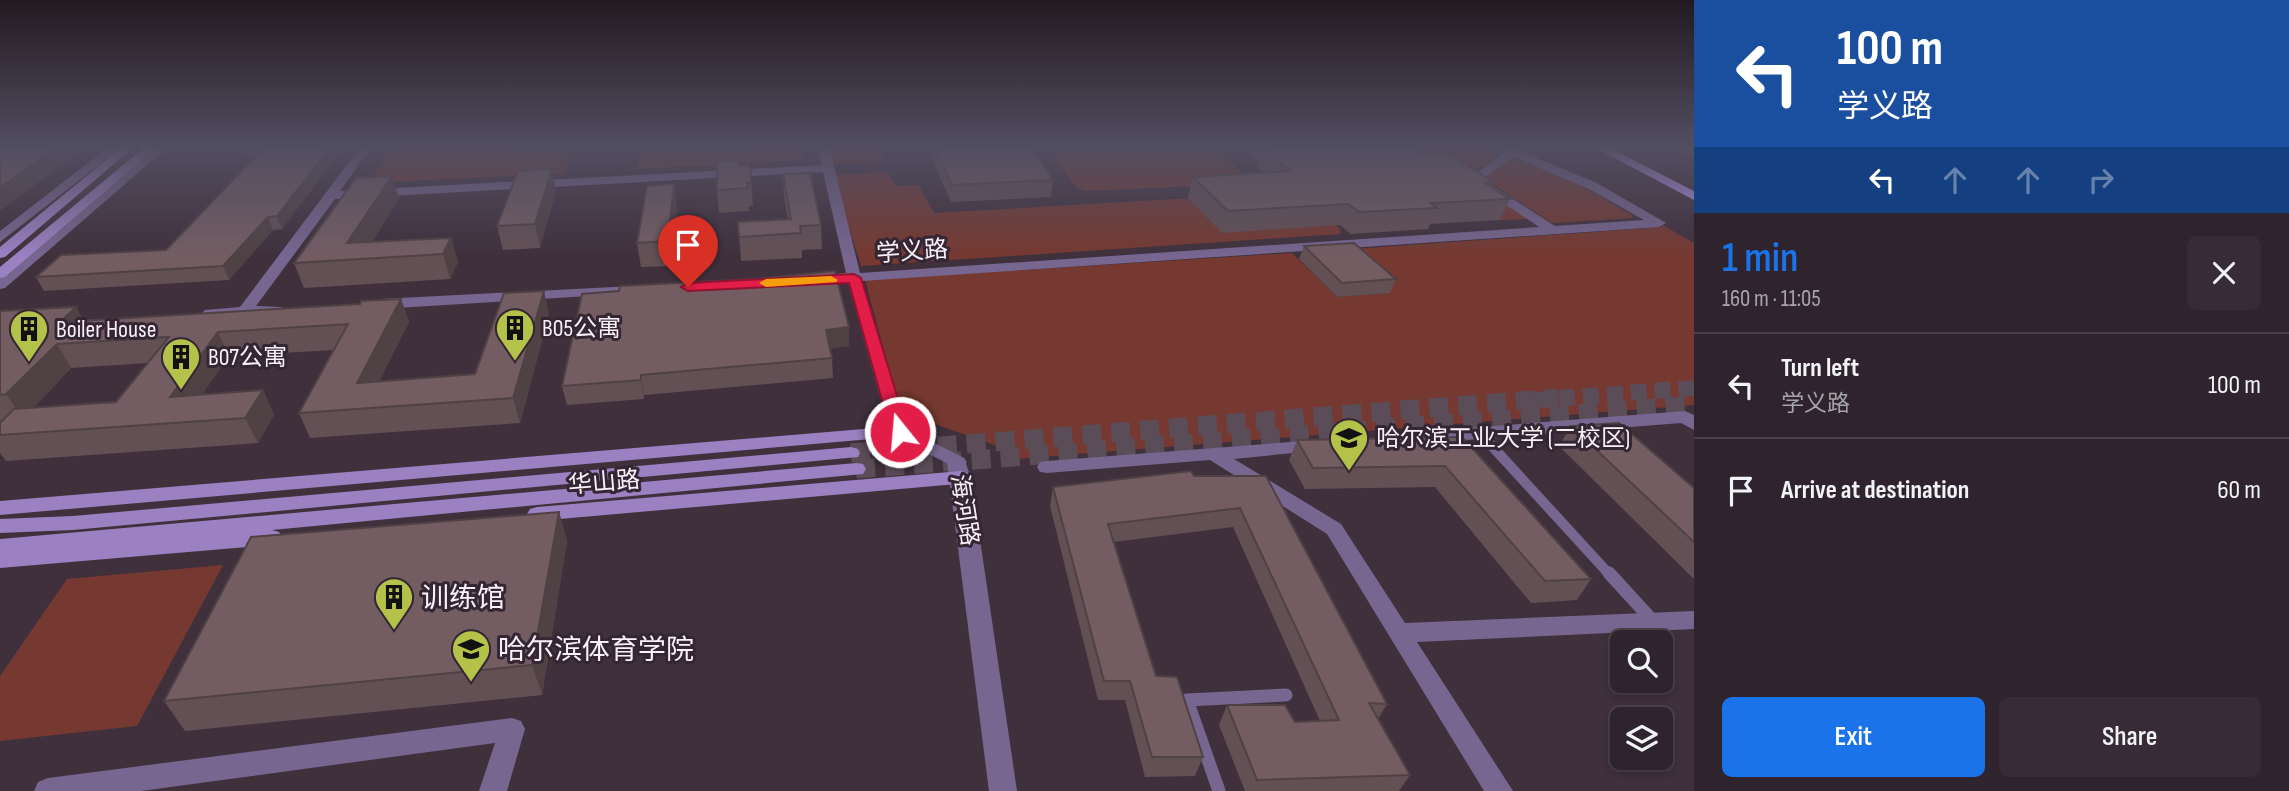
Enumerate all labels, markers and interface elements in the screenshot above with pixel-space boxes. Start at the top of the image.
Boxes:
text: 100 m [1837,20,1943,79]
icon: left [1722,28,1813,119]
text: 学义路 [1837,88,1933,127]
icon: left [1863,161,1901,199]
icon: ahead [1936,161,1974,199]
icon: ahead [2009,161,2047,199]
icon: right [2082,161,2120,199]
pin [658,215,718,287]
icon: arrive [669,226,707,264]
text: 1 min [1722,233,1798,284]
street label: 学义路 [875,235,949,268]
button: close [2187,236,2261,310]
text: 160 m · 11:05 [1722,285,1821,313]
building icon: B05公寓 [494,307,536,362]
building icon: Boiler House [8,308,50,363]
place label: B05公寓 [542,314,621,343]
place label: Boiler House [56,315,156,344]
building icon: B07公寓 [160,336,202,391]
place label: B07公寓 [208,343,287,372]
text: Turn left [1781,353,1859,384]
icon: left [1722,367,1760,405]
text: 100 m [2208,370,2261,401]
text: 学义路 [1781,390,1850,418]
position arrow [863,395,937,469]
school or university icon: 哈尔滨工业大学 (二校区) [1328,417,1370,472]
place label: 哈尔滨工业大学 (二校区) [1376,424,1630,453]
street label: 华山路 [567,465,641,500]
street label: 海河路 [945,472,984,548]
icon: arrive [1722,472,1760,510]
text: Arrive at destination [1781,475,1969,506]
text: 60 m [2217,475,2261,506]
building icon: 训练馆 [373,576,415,631]
place label: 训练馆 [421,582,505,615]
school or university icon: 哈尔滨体育学院 [450,628,492,683]
map controls [1610,630,1673,770]
button: search [1610,630,1673,693]
place label: 哈尔滨体育学院 [498,634,694,667]
button: Exit [1722,697,1985,777]
button: Share [1999,697,2261,777]
button: layers [1610,707,1673,770]

